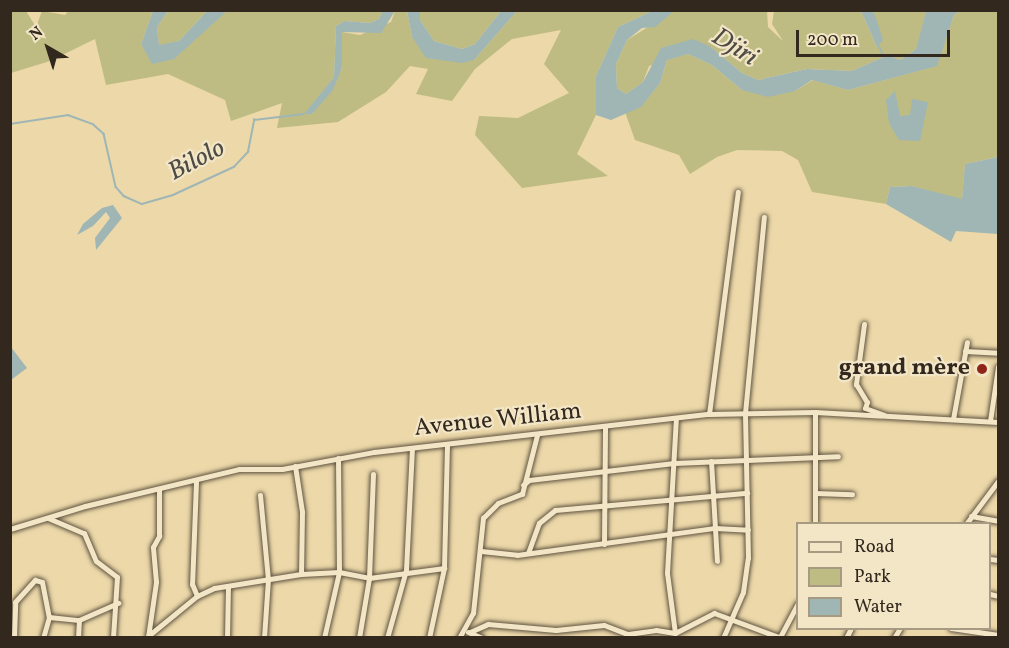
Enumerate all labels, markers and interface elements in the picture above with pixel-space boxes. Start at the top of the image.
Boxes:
north arrow [18,18,78,78]
scale bar [799,18,954,56]
text: N [25,22,48,46]
water label: Djiri [705,22,763,74]
text: 200 m [807,28,858,53]
water label: Bilolo [163,133,231,189]
place label: grand mère [839,355,970,383]
marker: grand mère [975,362,989,376]
street label: Avenue William [413,398,583,444]
legend [796,522,991,630]
text: Road [854,535,895,560]
text: Park [854,565,891,590]
text: Water [854,595,902,620]

